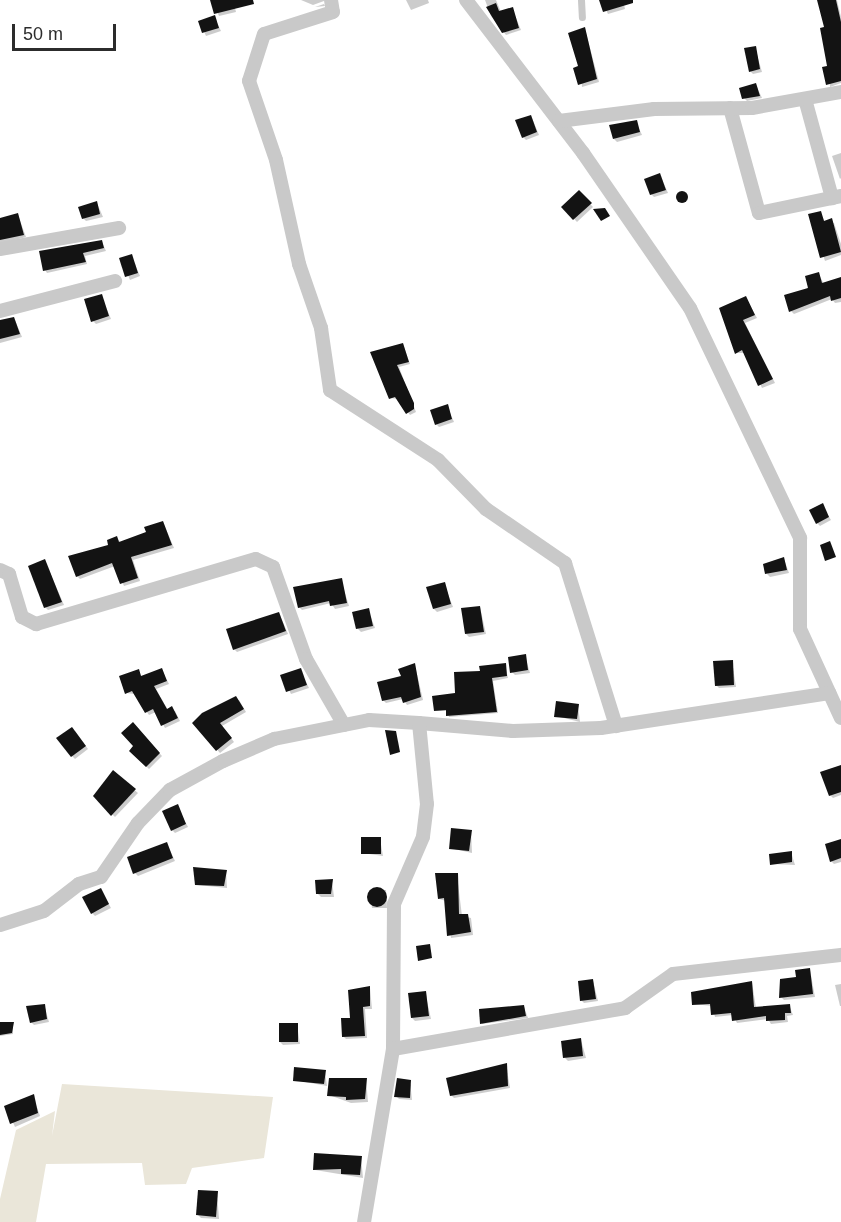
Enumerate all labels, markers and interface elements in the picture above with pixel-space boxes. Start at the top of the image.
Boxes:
scale bar [15,12,118,50]
text: 50 m [23,24,63,44]

